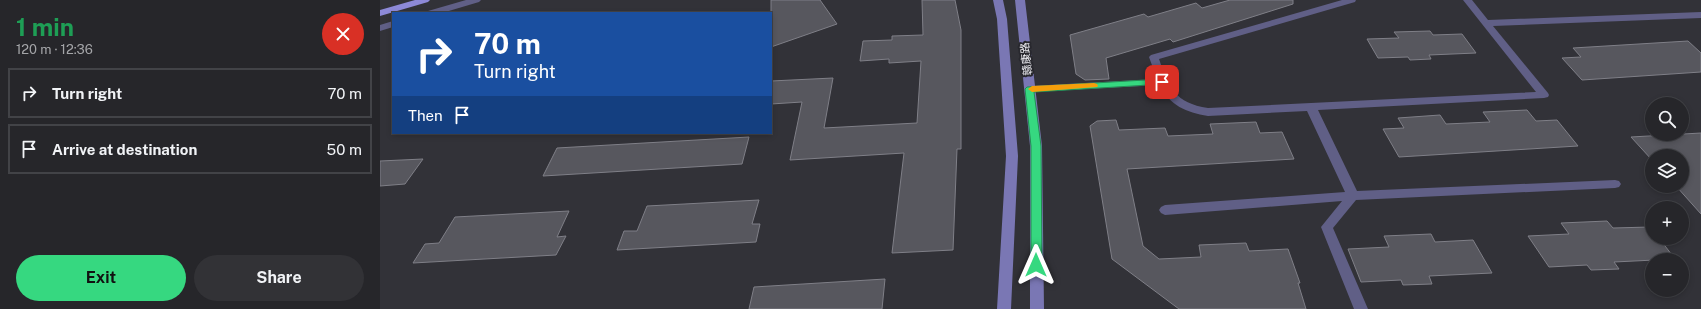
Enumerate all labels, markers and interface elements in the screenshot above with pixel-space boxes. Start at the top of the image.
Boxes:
text: 1 min [16,13,74,41]
button: close [322,13,364,55]
text: 70 m [474,27,541,60]
icon: right [408,28,460,80]
text: 120 m · 12:36 [16,42,93,57]
street label: 赣康路 [1018,42,1034,76]
text: Turn right [474,61,556,82]
pin [1145,65,1179,99]
icon: arrive [1151,71,1173,93]
icon: right [18,82,40,104]
text: Turn right [52,85,122,102]
text: 70 m [327,85,362,102]
map controls [1645,97,1689,297]
button: search [1645,97,1689,141]
icon: arrive [451,104,473,126]
text: Then [408,107,443,124]
icon: arrive [18,138,40,160]
text: Arrive at destination [52,141,197,158]
text: 50 m [327,141,362,158]
button: layers [1645,149,1689,193]
button: + [1645,201,1689,245]
position arrow [1015,244,1057,286]
button: − [1645,253,1689,297]
button: Exit [16,255,186,301]
button: Share [194,255,364,301]

